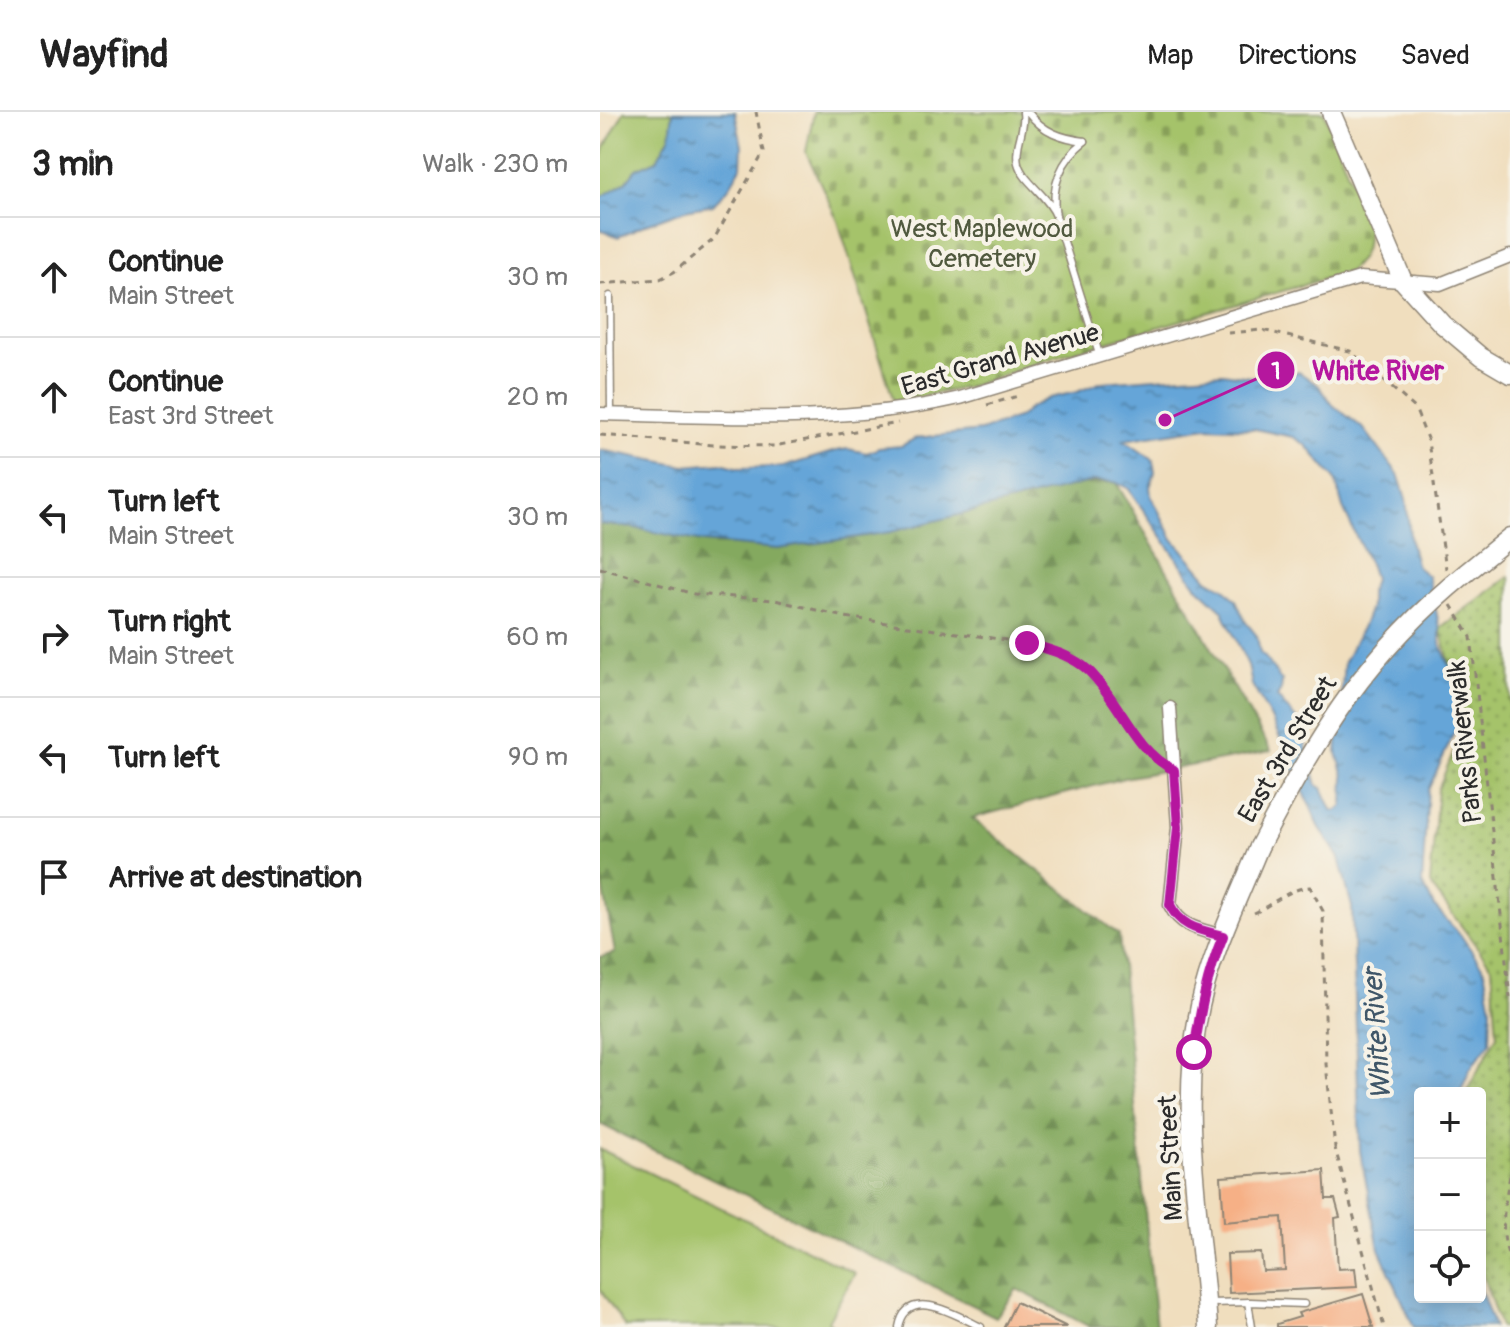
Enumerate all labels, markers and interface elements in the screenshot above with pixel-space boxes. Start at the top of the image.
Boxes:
text: Wayfind [40,31,169,79]
text: Map [1147,38,1194,73]
text: Directions [1238,38,1357,73]
text: Saved [1401,38,1470,73]
text: 3 min [32,143,114,186]
text: Walk · 230 m [422,148,568,180]
park label: West Maplewood Cemetery [890,213,1074,275]
text: Continue [108,243,223,280]
icon: ahead [32,255,76,299]
text: 30 m [507,261,568,293]
text: Main Street [108,280,234,312]
street label: East Grand Avenue [898,316,1103,403]
callout: White River [1256,344,1460,396]
text: White River [1312,354,1445,389]
text: 1 [1271,357,1281,386]
text: Continue [108,363,223,400]
icon: ahead [32,375,76,419]
text: 20 m [507,381,568,413]
text: East 3rd Street [108,400,274,432]
text: Turn left [108,483,219,520]
icon: left [32,495,76,539]
text: 30 m [507,501,568,533]
text: Main Street [108,520,234,552]
text: Turn right [108,603,231,640]
icon: right [32,615,76,659]
text: 60 m [506,621,568,653]
route end [1009,625,1045,661]
text: Main Street [108,640,234,672]
street label: Parks Riverwalk [1441,659,1489,825]
street label: East 3rd Street [1232,670,1344,829]
icon: left [32,735,76,779]
text: Turn left [108,739,219,776]
text: 90 m [508,741,568,773]
icon: arrive [32,855,76,899]
text: Arrive at destination [108,859,362,896]
water label: White River [1355,964,1400,1101]
route start [1176,1034,1212,1070]
map controls [1414,1087,1486,1303]
button: + [1414,1087,1486,1159]
street label: Main Street [1152,1094,1190,1222]
button: − [1414,1159,1486,1231]
button: locate [1414,1231,1486,1303]

